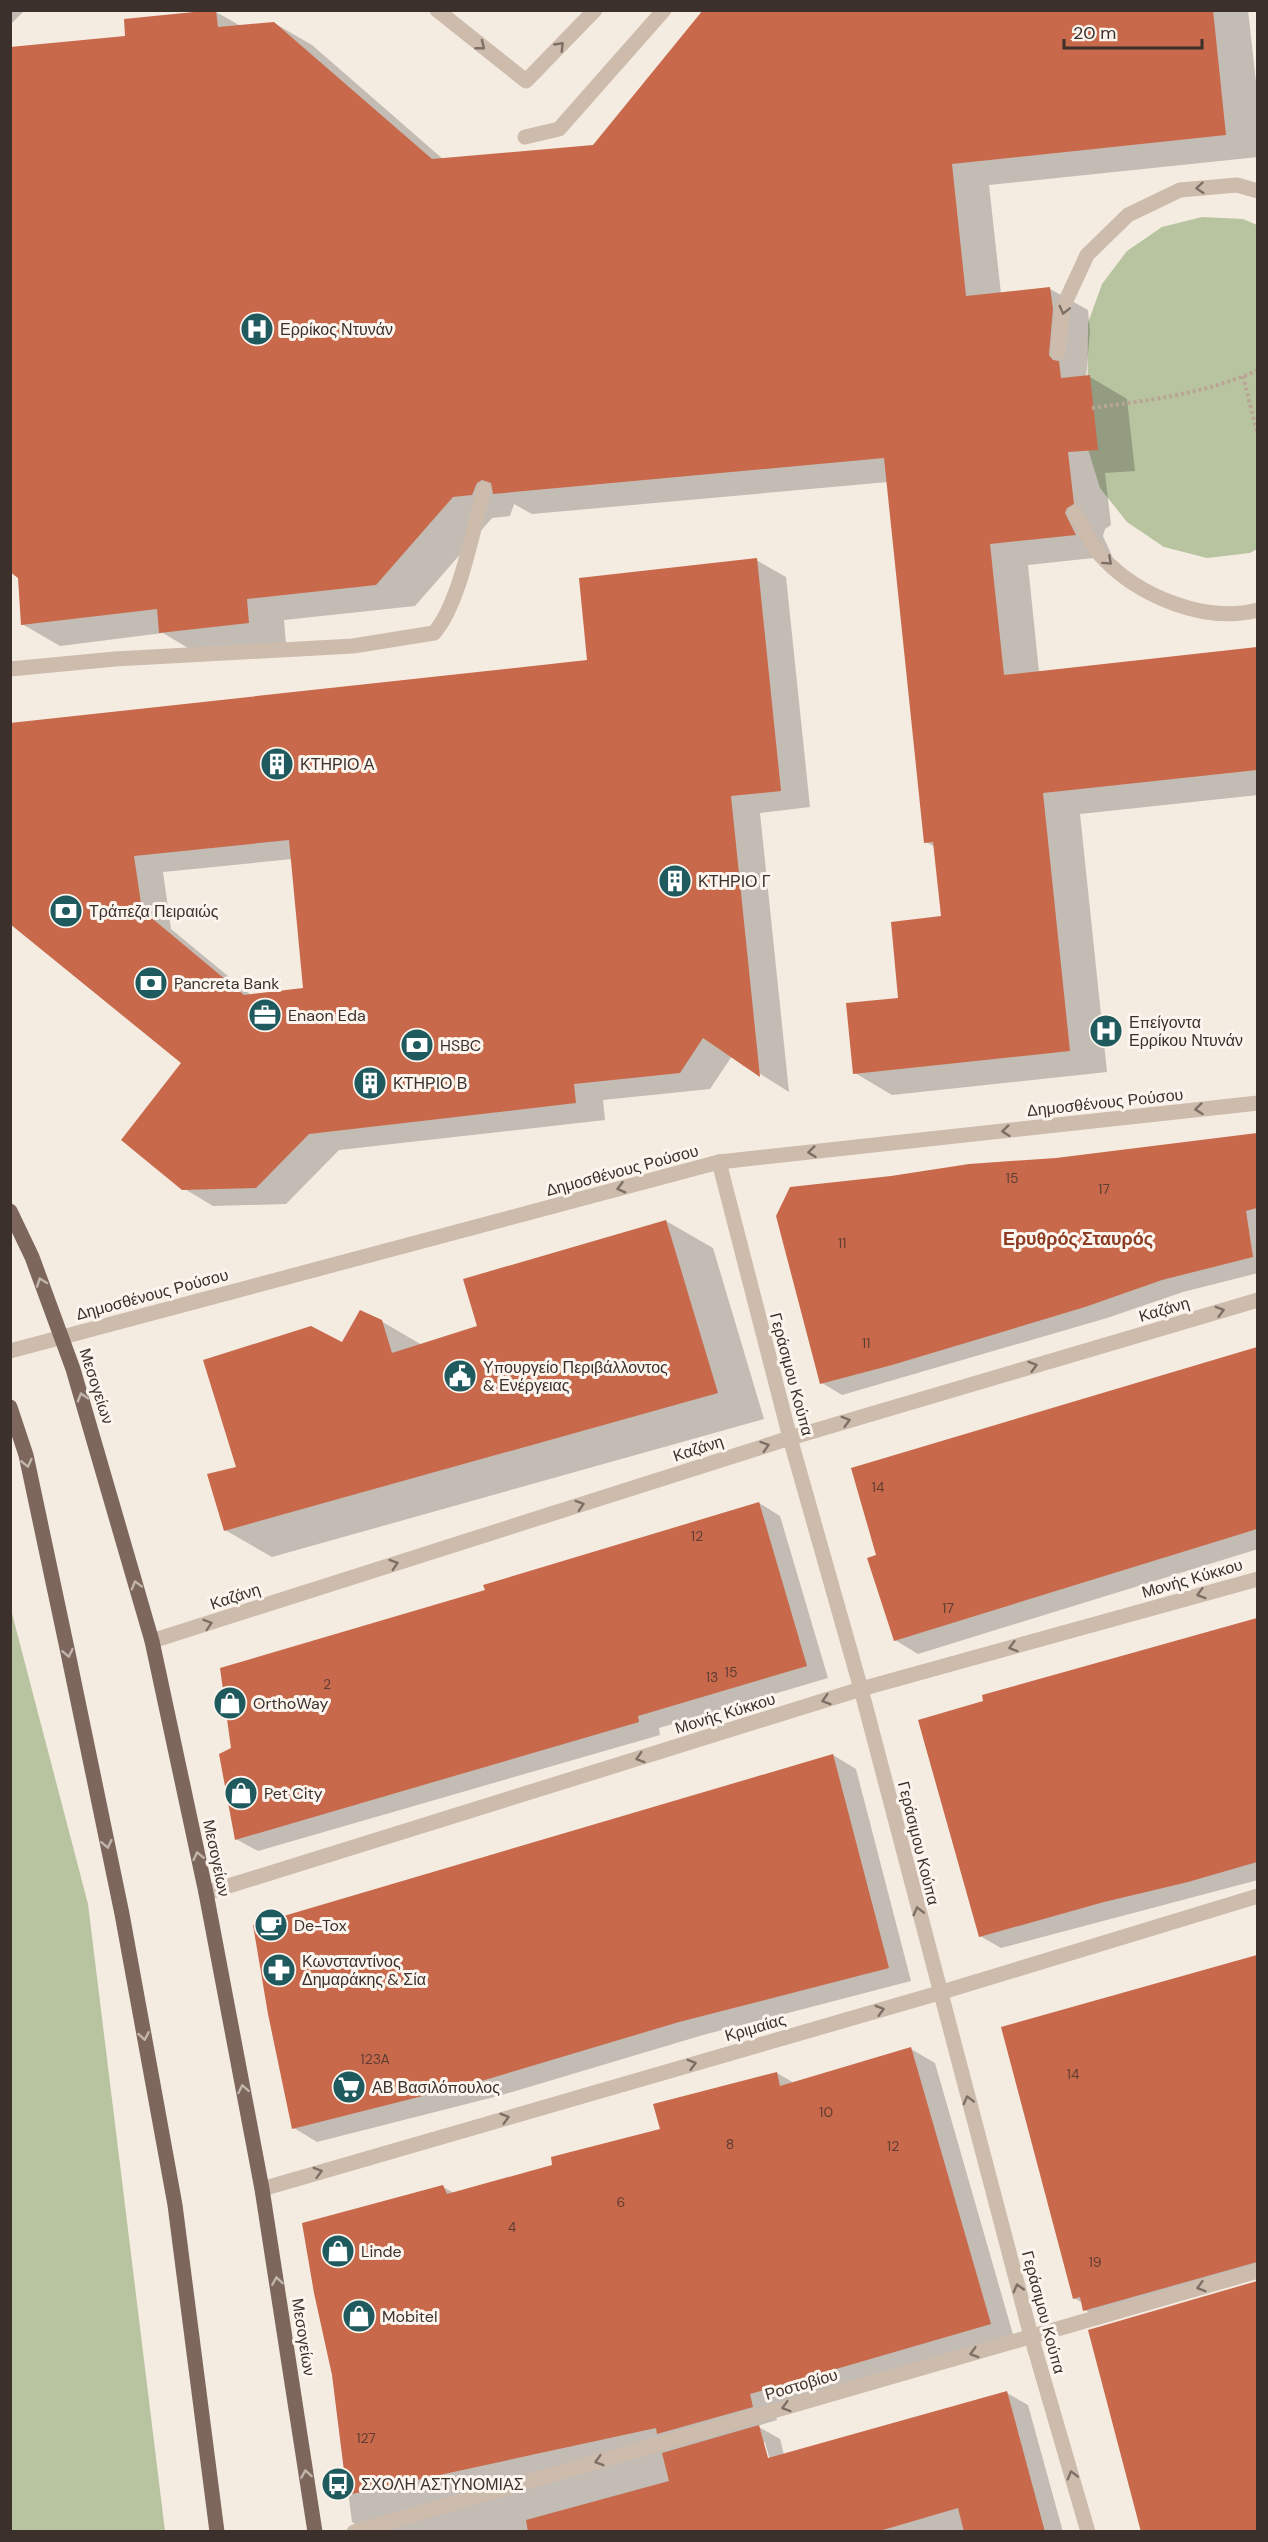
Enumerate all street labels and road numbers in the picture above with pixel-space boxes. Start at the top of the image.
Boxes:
street label: Δημοσθένους Ρούσου [1026,1084,1184,1121]
street label: Δημοσθένους Ρούσου [544,1140,701,1201]
street label: Δημοσθένους Ρούσου [74,1264,231,1325]
street label: Καζάνη [1136,1292,1192,1327]
street label: Γεράσιμου Κούπα [765,1310,818,1438]
street label: Μεσογείων [74,1346,119,1427]
street label: Καζάνη [670,1430,726,1466]
street label: Μονής Κύκκου [1139,1554,1245,1603]
street label: Καζάνη [207,1578,263,1614]
street label: Μονής Κύκκου [672,1688,778,1739]
street label: Γεράσιμου Κούπα [893,1779,944,1907]
street label: Μεσογείων [198,1818,235,1899]
street label: Κριμαίας [722,2009,788,2046]
street label: Γεράσιμου Κούπα [1017,2248,1070,2376]
street label: Μεσογείων [287,2297,320,2377]
street label: Ροστοβίου [762,2364,840,2405]

